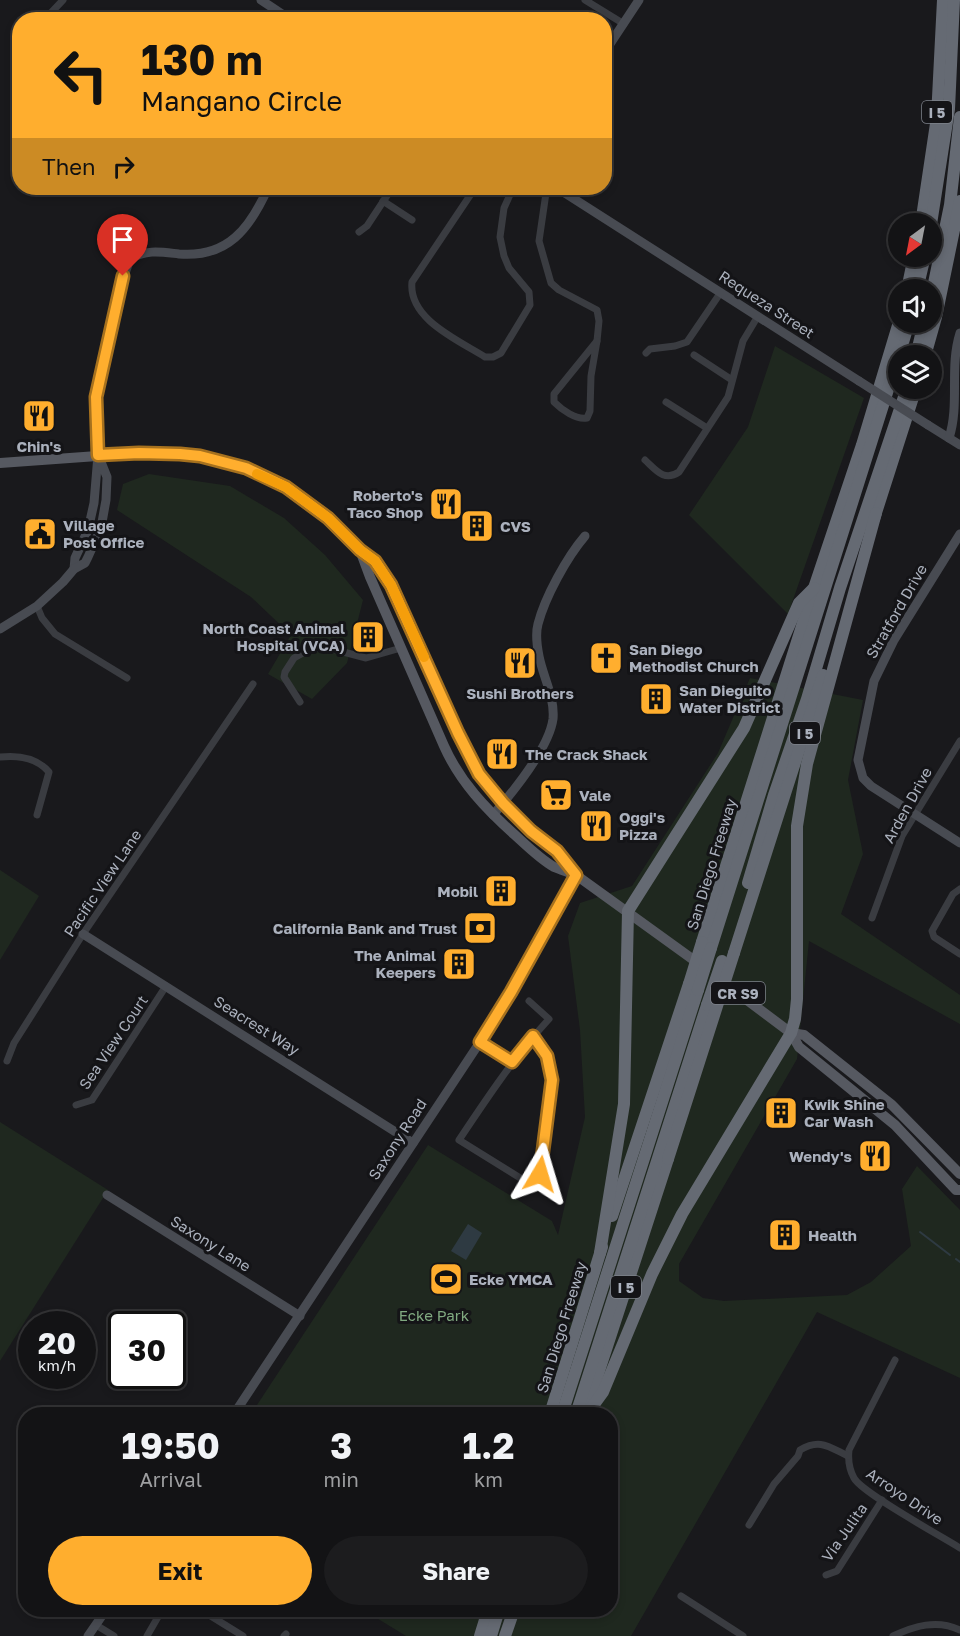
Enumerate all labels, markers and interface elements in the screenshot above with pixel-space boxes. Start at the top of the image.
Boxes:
text: 130 m [141,34,263,84]
icon: left [42,36,120,114]
text: Mangano Circle [141,85,342,117]
road number: I 5 [922,101,952,123]
icon: right [107,150,140,183]
text: Then [42,153,95,180]
north arrow [888,213,942,267]
map controls [888,213,942,399]
pin [97,214,148,276]
icon: arrive [106,223,139,256]
street label: Requeza Street [716,266,818,342]
button: sound [888,279,942,333]
button: layers [888,345,942,399]
restaurant icon: Chin's [21,398,57,434]
place label: Chin's [17,437,61,455]
place label: Roberto's Taco Shop [347,486,423,521]
restaurant icon: Roberto's Taco Shop [428,486,464,522]
building icon: CVS [459,508,495,544]
public building icon: Village Post Office [22,516,58,552]
place label: Village Post Office [63,516,145,551]
place label: CVS [500,517,531,535]
street label: Stratford Drive [862,561,930,661]
place label: North Coast Animal Hospital (VCA) [203,619,345,654]
building icon: North Coast Animal Hospital (VCA) [350,619,386,655]
church icon: San Diego Methodist Church [588,640,624,676]
place label: San Diego Methodist Church [629,640,759,675]
restaurant icon: Sushi Brothers [502,645,538,681]
building icon: San Dieguito Water District [638,681,674,717]
place label: San Dieguito Water District [679,681,780,716]
place label: Sushi Brothers [466,684,574,702]
road number: I 5 [790,722,820,744]
restaurant icon: The Crack Shack [484,736,520,772]
place label: The Crack Shack [525,745,648,763]
street label: Arden Drive [879,764,935,846]
supermarket icon: Vale [538,777,574,813]
place label: Vale [579,786,611,804]
street label: San Diego Freeway [682,796,740,932]
restaurant icon: Oggi's Pizza [578,808,614,844]
place label: Oggi's Pizza [619,808,665,843]
street label: Pacific View Lane [59,826,145,940]
building icon: Mobil [483,873,519,909]
place label: Mobil [437,882,478,900]
bank icon: California Bank and Trust [462,910,498,946]
place label: California Bank and Trust [273,919,457,937]
place label: The Animal Keepers [354,946,436,981]
building icon: The Animal Keepers [441,946,477,982]
road number: CR S9 [711,982,765,1004]
street label: Sea View Court [75,992,151,1092]
street label: Seacrest Way [211,992,304,1059]
street label: Saxony Road [364,1095,430,1183]
building icon: Kwik Shine Car Wash [763,1095,799,1131]
place label: Kwik Shine Car Wash [804,1095,885,1130]
restaurant icon: Wendy's [857,1138,893,1174]
position arrow [508,1142,572,1206]
place label: Wendy's [789,1147,852,1165]
street label: Saxony Lane [168,1211,255,1275]
building icon: Health [767,1217,803,1253]
place label: Health [808,1226,857,1244]
street label: San Diego Freeway [532,1259,590,1395]
sports icon: Ecke YMCA [428,1261,464,1297]
place label: Ecke YMCA [469,1270,553,1288]
road number: I 5 [611,1276,641,1298]
park label: Ecke Park [399,1306,470,1324]
speed limit sign: 30 [108,1311,186,1389]
text: 20 [38,1325,76,1361]
text: km/h [38,1356,76,1374]
text: 19:50 [122,1424,220,1467]
text: 3 [330,1424,352,1467]
text: 1.2 [462,1424,514,1467]
street label: Arroyo Drive [863,1464,947,1528]
text: Arrival [139,1467,202,1491]
text: min [323,1467,359,1491]
text: km [474,1467,503,1491]
street label: Via Julita [817,1499,871,1565]
button: Exit [48,1536,312,1605]
button: Share [324,1536,588,1605]

